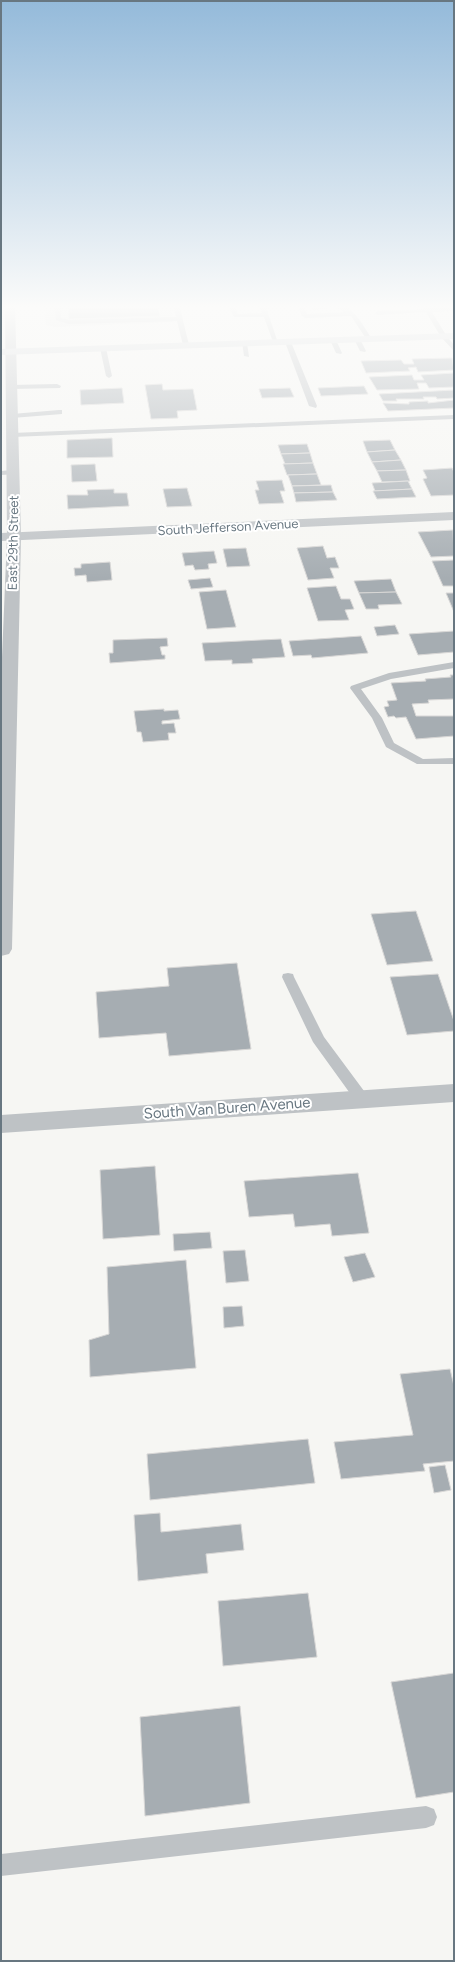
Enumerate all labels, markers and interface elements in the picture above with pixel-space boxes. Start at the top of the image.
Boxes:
street label: East 29th Street [5,495,21,591]
street label: South Jefferson Avenue [157,516,299,538]
street label: South Van Buren Avenue [143,1093,311,1123]

